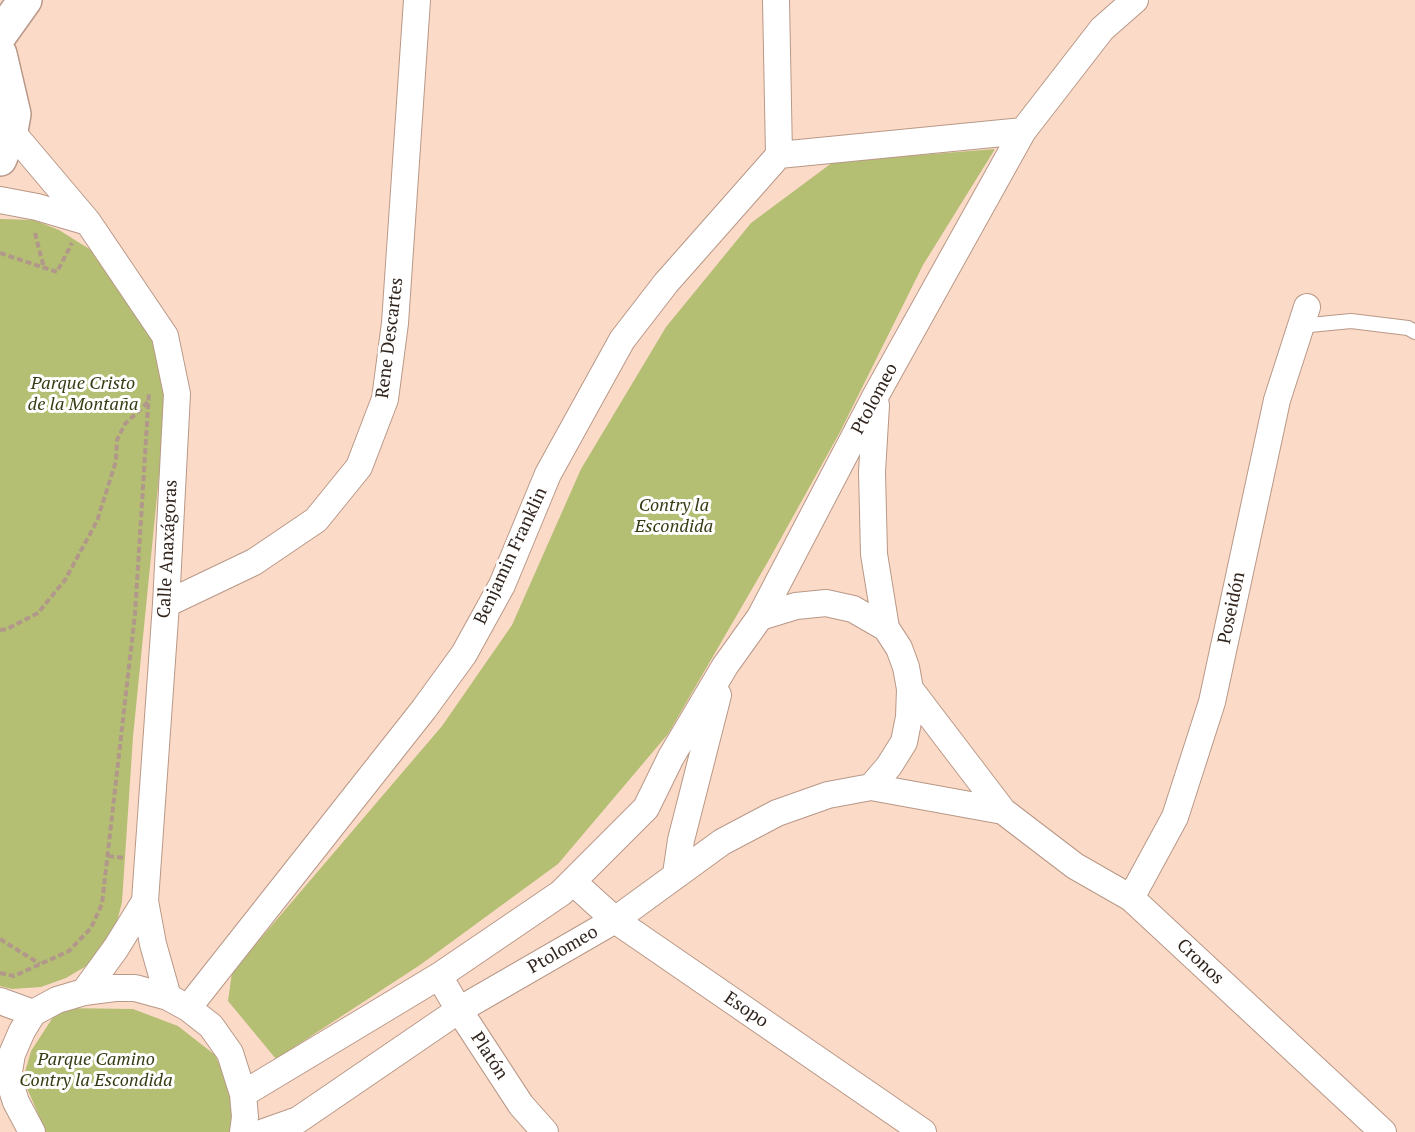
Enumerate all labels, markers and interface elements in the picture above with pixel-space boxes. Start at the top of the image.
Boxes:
street label: Rene Descartes [372,276,408,400]
street label: Ptolomeo [847,360,903,438]
park label: Parque Cristo de la Montaña [28,373,138,416]
street label: Calle Anaxágoras [154,479,182,619]
street label: Benjamin Franklin [470,484,552,628]
park label: Contry la Escondida [635,495,713,538]
street label: Poseidón [1214,570,1250,646]
street label: Ptolomeo [524,921,602,979]
street label: Cronos [1172,935,1228,989]
street label: Esopo [720,988,772,1032]
street label: Platón [466,1028,512,1084]
park label: Parque Camino Contry la Escondida [19,1049,173,1092]

